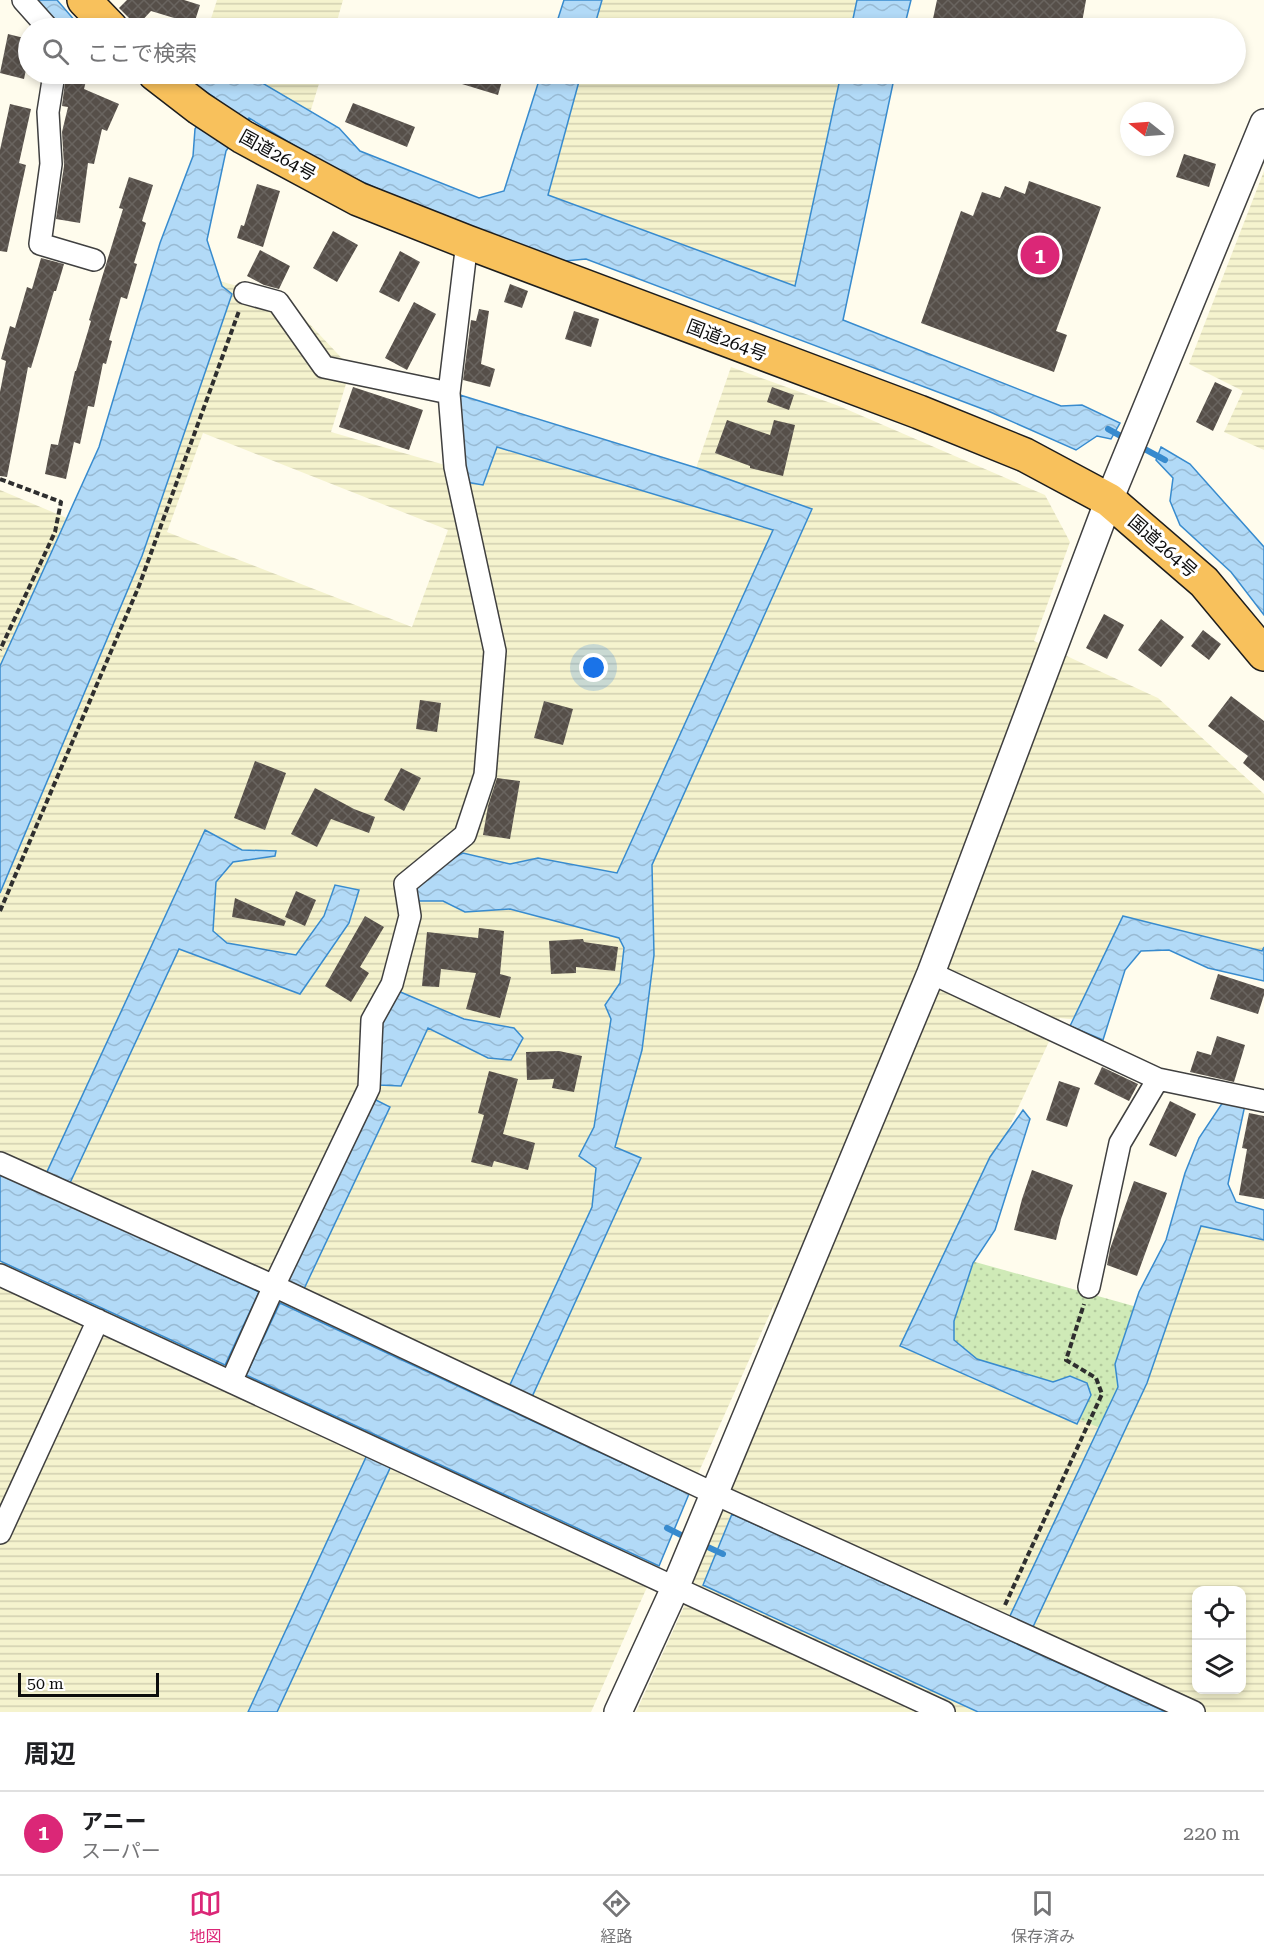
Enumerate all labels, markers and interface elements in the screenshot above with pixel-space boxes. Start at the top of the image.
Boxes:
search box [18,18,1246,84]
icon: search [39,35,72,68]
text: ここで検索 [87,41,197,66]
north arrow [1120,102,1174,156]
street label: 国道264号 [236,125,320,185]
pin: 1 [1020,232,1060,278]
street label: 国道264号 [684,315,770,365]
street label: 国道264号 [1124,510,1202,582]
your location [579,653,608,682]
map controls [1192,1586,1246,1694]
button: locate [1192,1586,1246,1640]
button: layers [1192,1640,1246,1694]
scale bar [18,1670,159,1698]
text: 50 m [27,1674,64,1693]
text: 周辺 [24,1739,76,1769]
text: アニー [81,1809,147,1834]
text: 1 [38,1821,49,1845]
text: 220 m [1183,1821,1240,1845]
text: スーパー [81,1839,161,1863]
tab: 地図 [189,1887,222,1947]
tab: 経路 [600,1887,633,1947]
tab: 保存済み [1011,1887,1075,1947]

